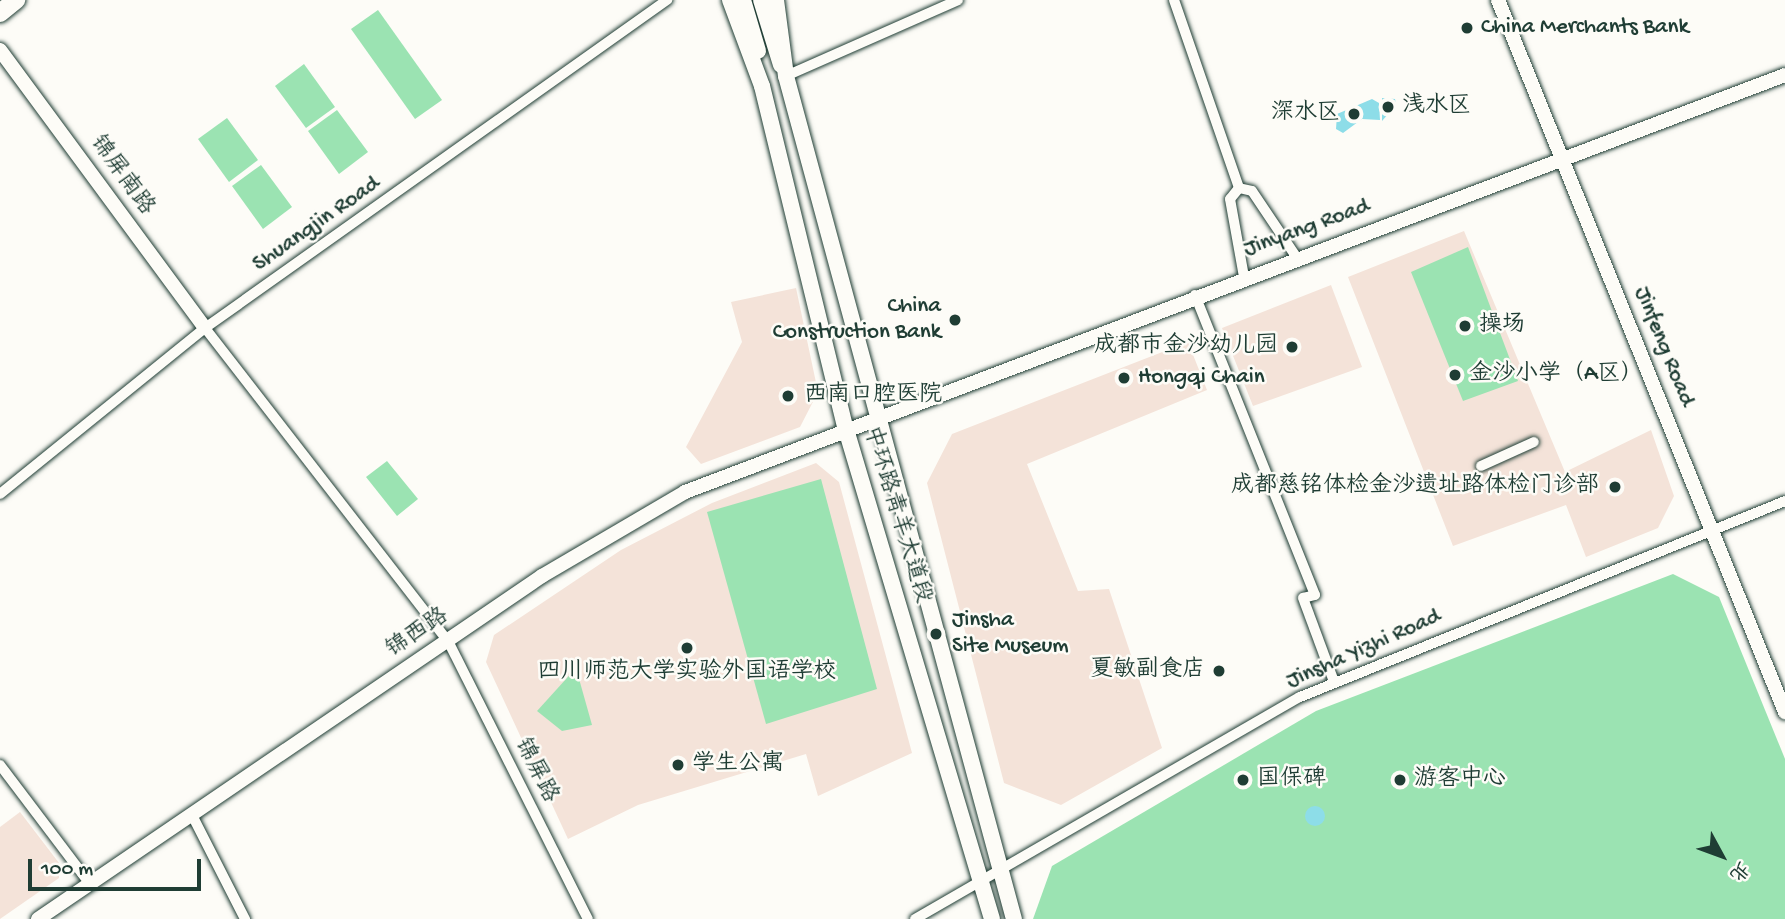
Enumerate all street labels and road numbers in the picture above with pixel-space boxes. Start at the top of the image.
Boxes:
street label: 锦屏南路 [83,131,159,221]
street label: Shuangjin Road [248,171,386,279]
street label: Jinyang Road [1240,193,1374,265]
street label: Jinfeng Road [1626,283,1700,411]
street label: 中环路青羊大道段 [856,423,936,607]
street label: 锦西路 [382,603,454,665]
street label: Jinsha Yizhi Road [1283,604,1445,696]
street label: 锦屏路 [507,734,563,808]

